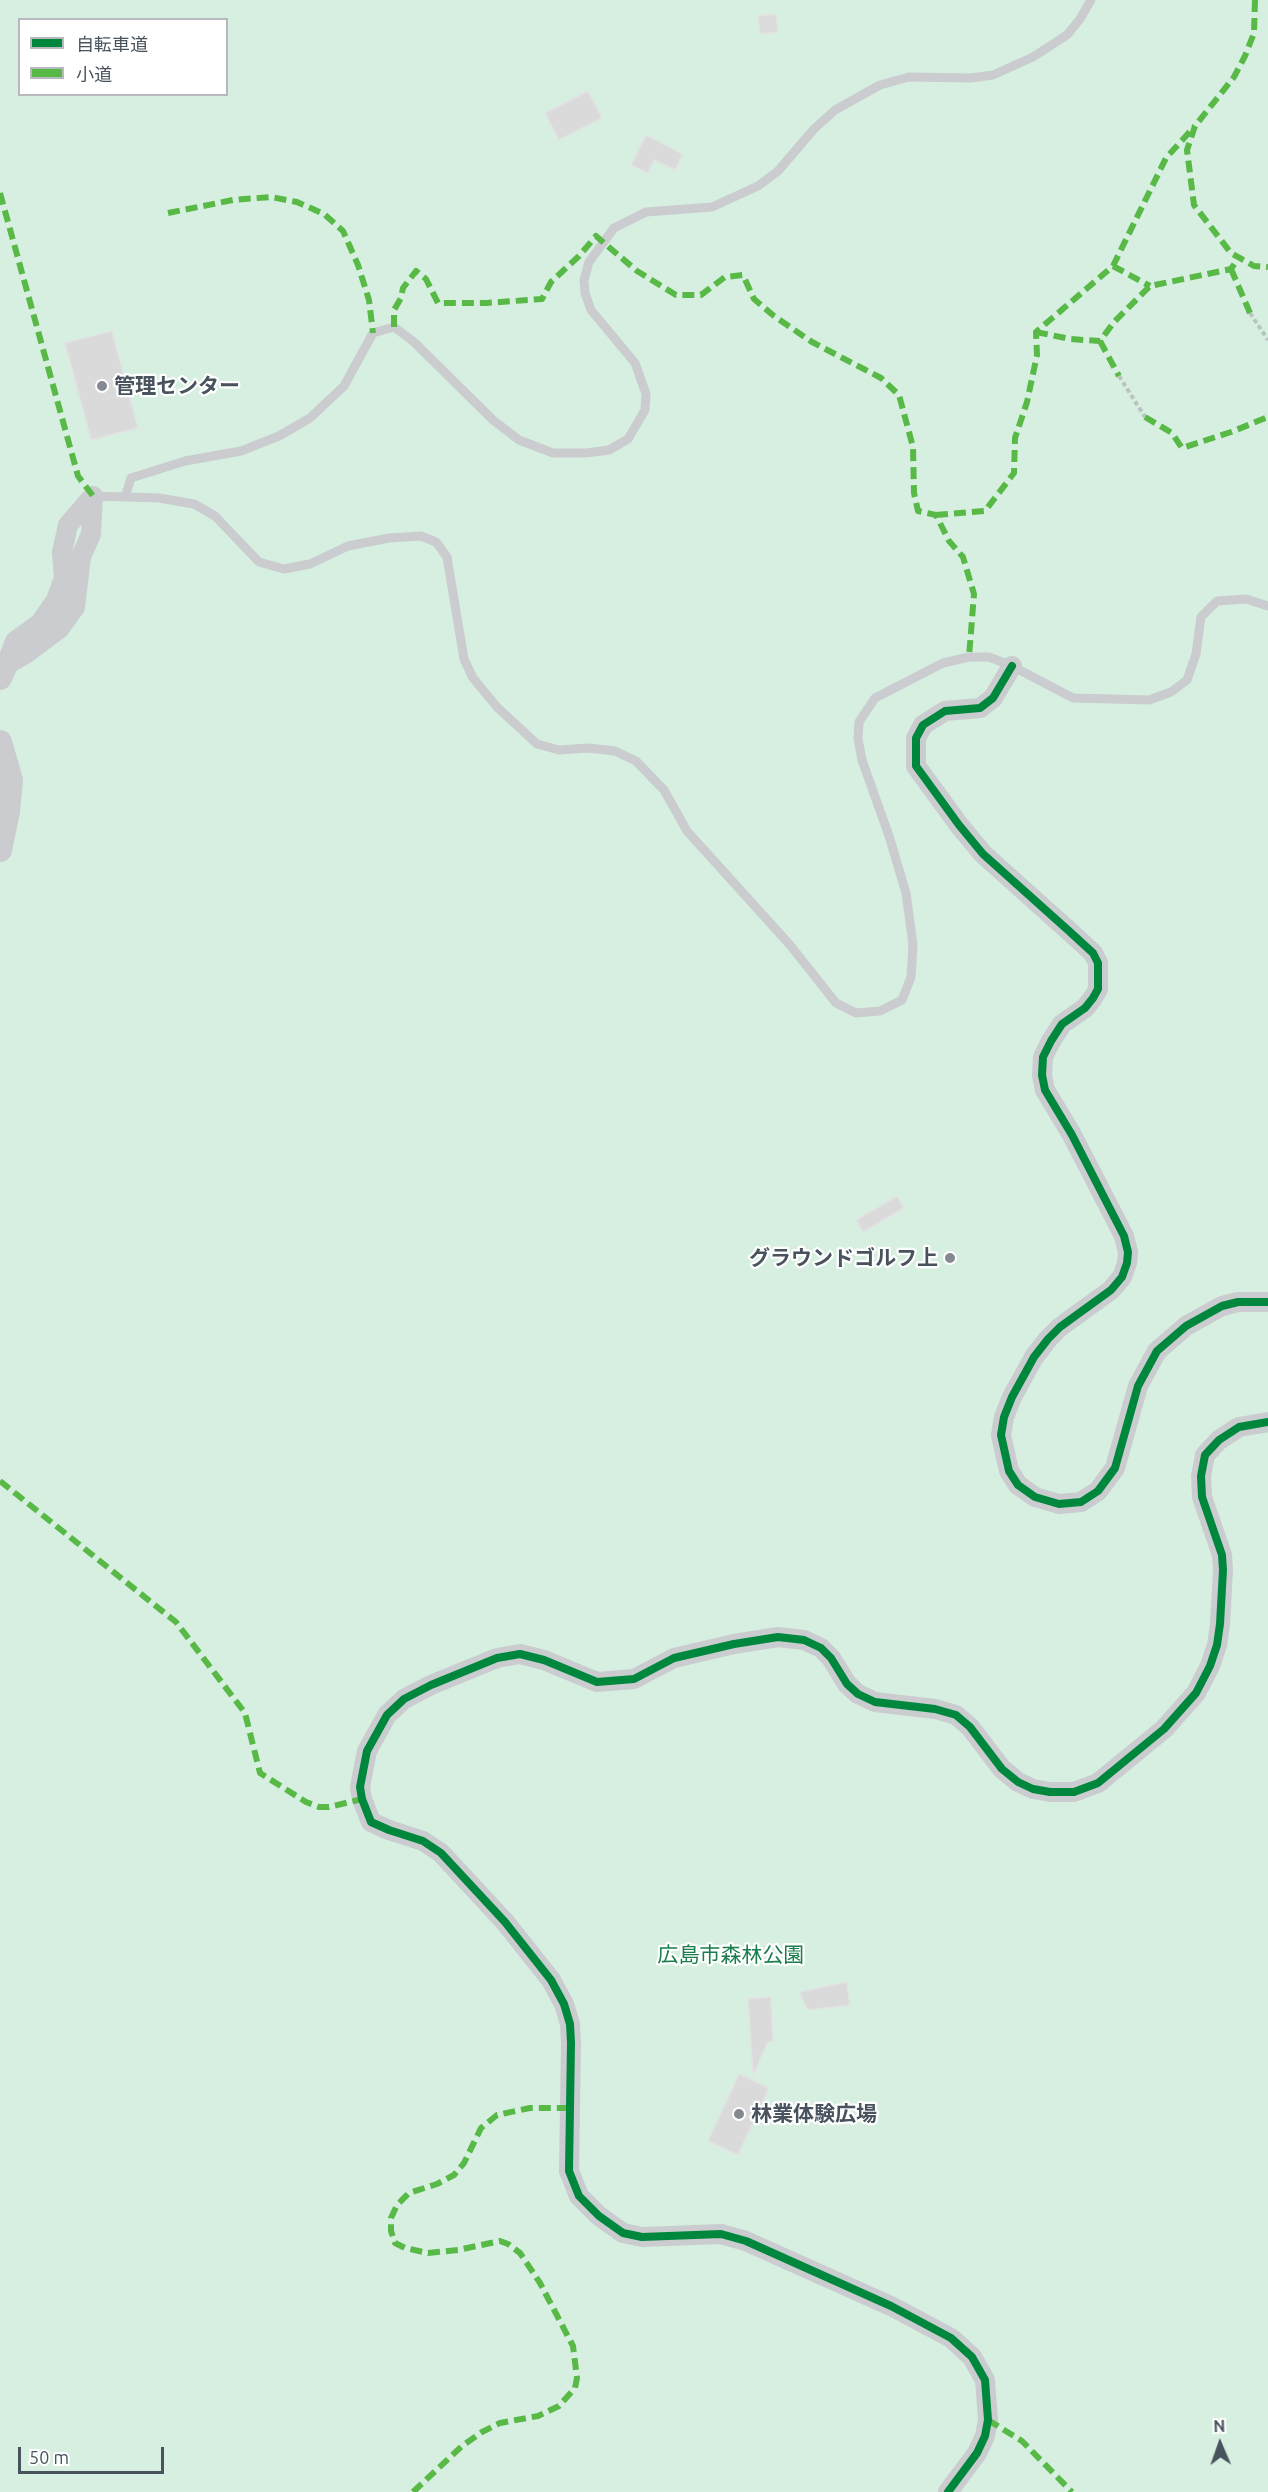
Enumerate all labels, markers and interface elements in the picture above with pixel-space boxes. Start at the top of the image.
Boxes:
legend [18,18,228,96]
text: 自転車道 [76,34,148,54]
text: 小道 [76,64,112,84]
place label: 管理センター [114,373,240,399]
marker: 管理センター [95,379,109,393]
place label: グラウンドゴルフ上 [749,1245,938,1271]
marker: グラウンドゴルフ上 [943,1251,957,1265]
park label: 広島市森林公園 [658,1942,804,1968]
place label: 林業体験広場 [751,2101,877,2127]
marker: 林業体験広場 [732,2107,746,2121]
north arrow [1190,2414,1250,2474]
text: N [1213,2417,1226,2435]
scale bar [21,2435,166,2473]
text: 50 m [29,2447,69,2467]

